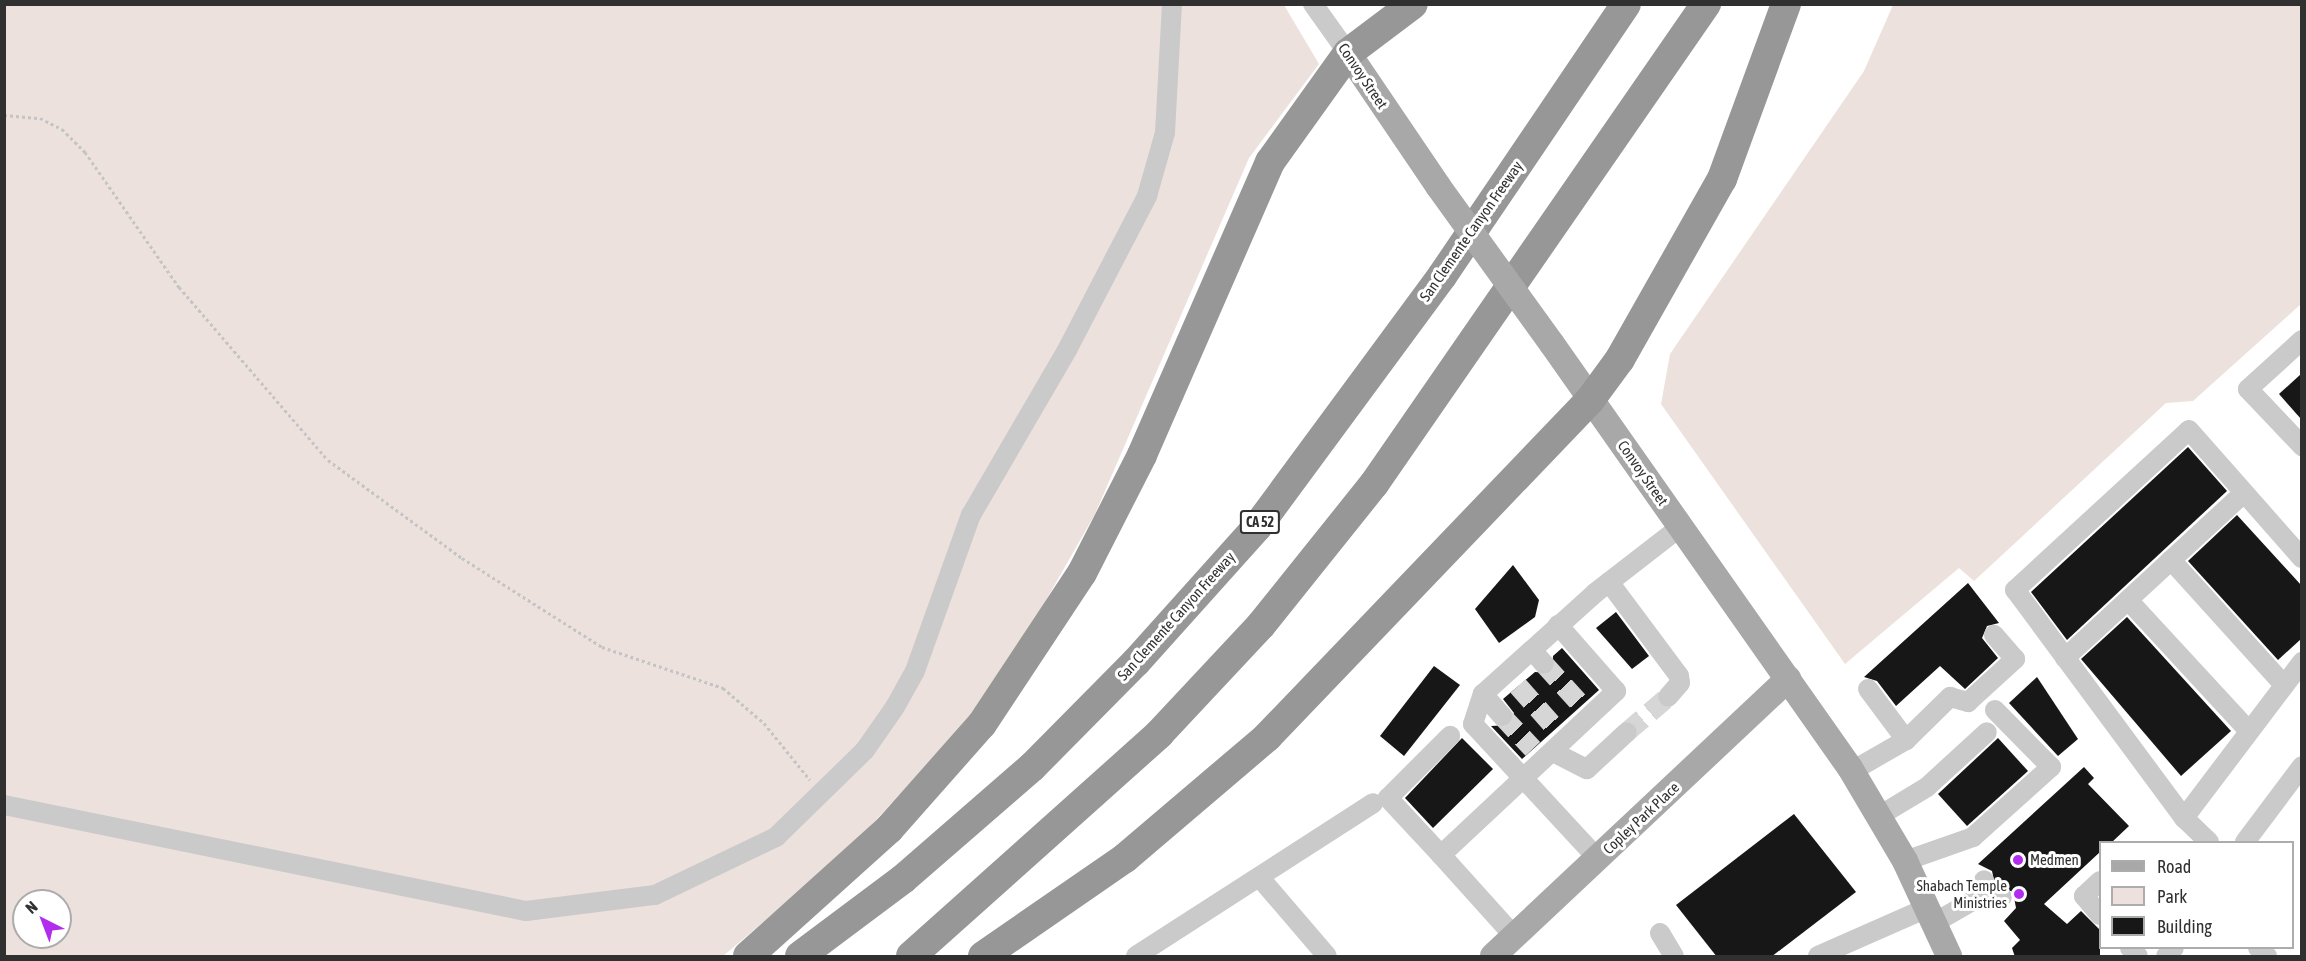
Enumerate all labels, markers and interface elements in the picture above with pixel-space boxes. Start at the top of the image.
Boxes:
street label: Convoy Street [1335,40,1391,112]
street label: San Clemente Canyon Freeway [1416,158,1526,304]
street label: Convoy Street [1614,437,1672,509]
road number: CA 52 [1239,511,1281,533]
street label: San Clemente Canyon Freeway [1113,548,1239,684]
street label: Copley Park Place [1599,778,1683,858]
legend [2099,841,2294,949]
place label: Medmen [2030,851,2079,869]
marker: Medmen [2011,853,2025,867]
text: Road [2157,856,2191,877]
place label: Shabach Temple Ministries [1916,876,2007,911]
text: Park [2157,886,2187,907]
marker: Shabach Temple Ministries [2012,887,2026,901]
north arrow [12,889,72,949]
text: N [22,897,41,917]
text: Building [2157,916,2212,937]

